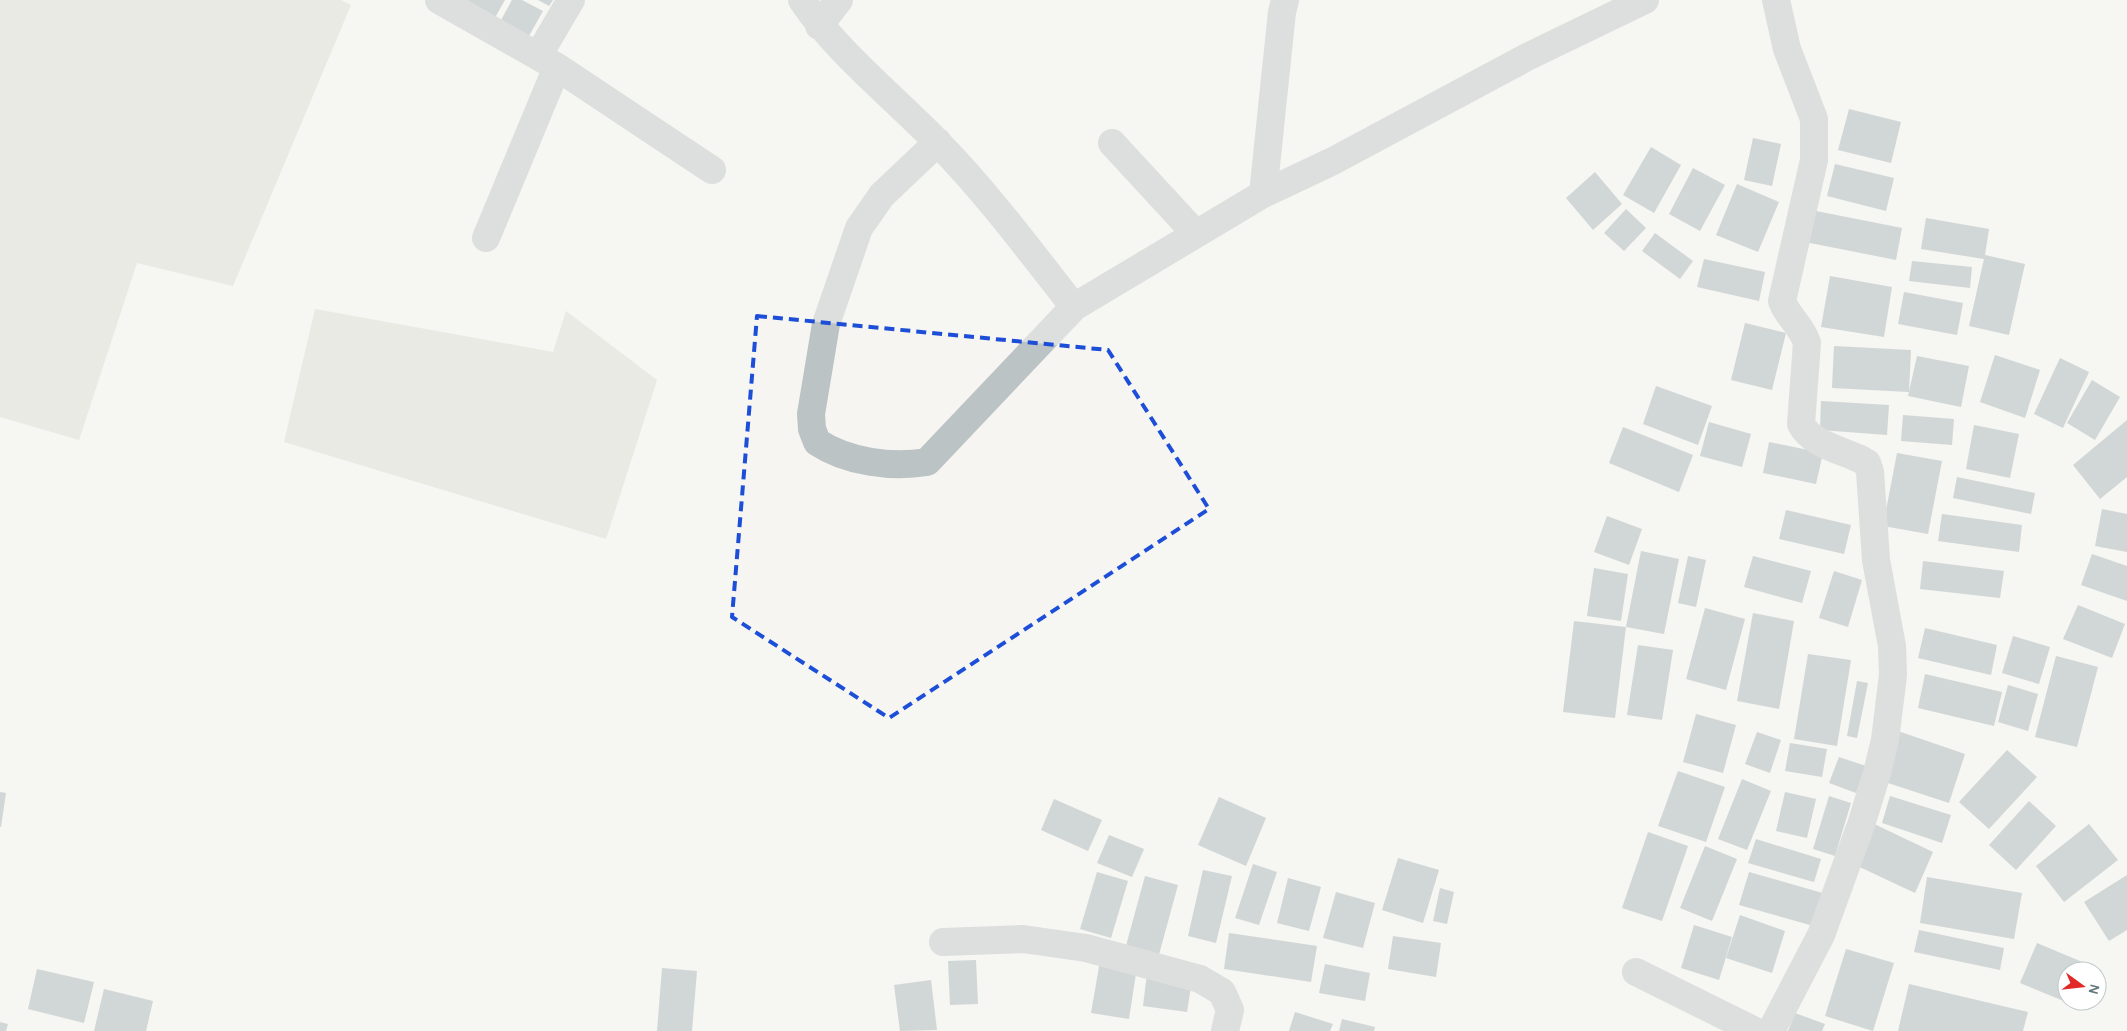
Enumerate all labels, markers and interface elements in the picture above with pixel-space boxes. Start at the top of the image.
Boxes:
north arrow [2057,961,2107,1011]
text: N [2085,982,2104,996]

